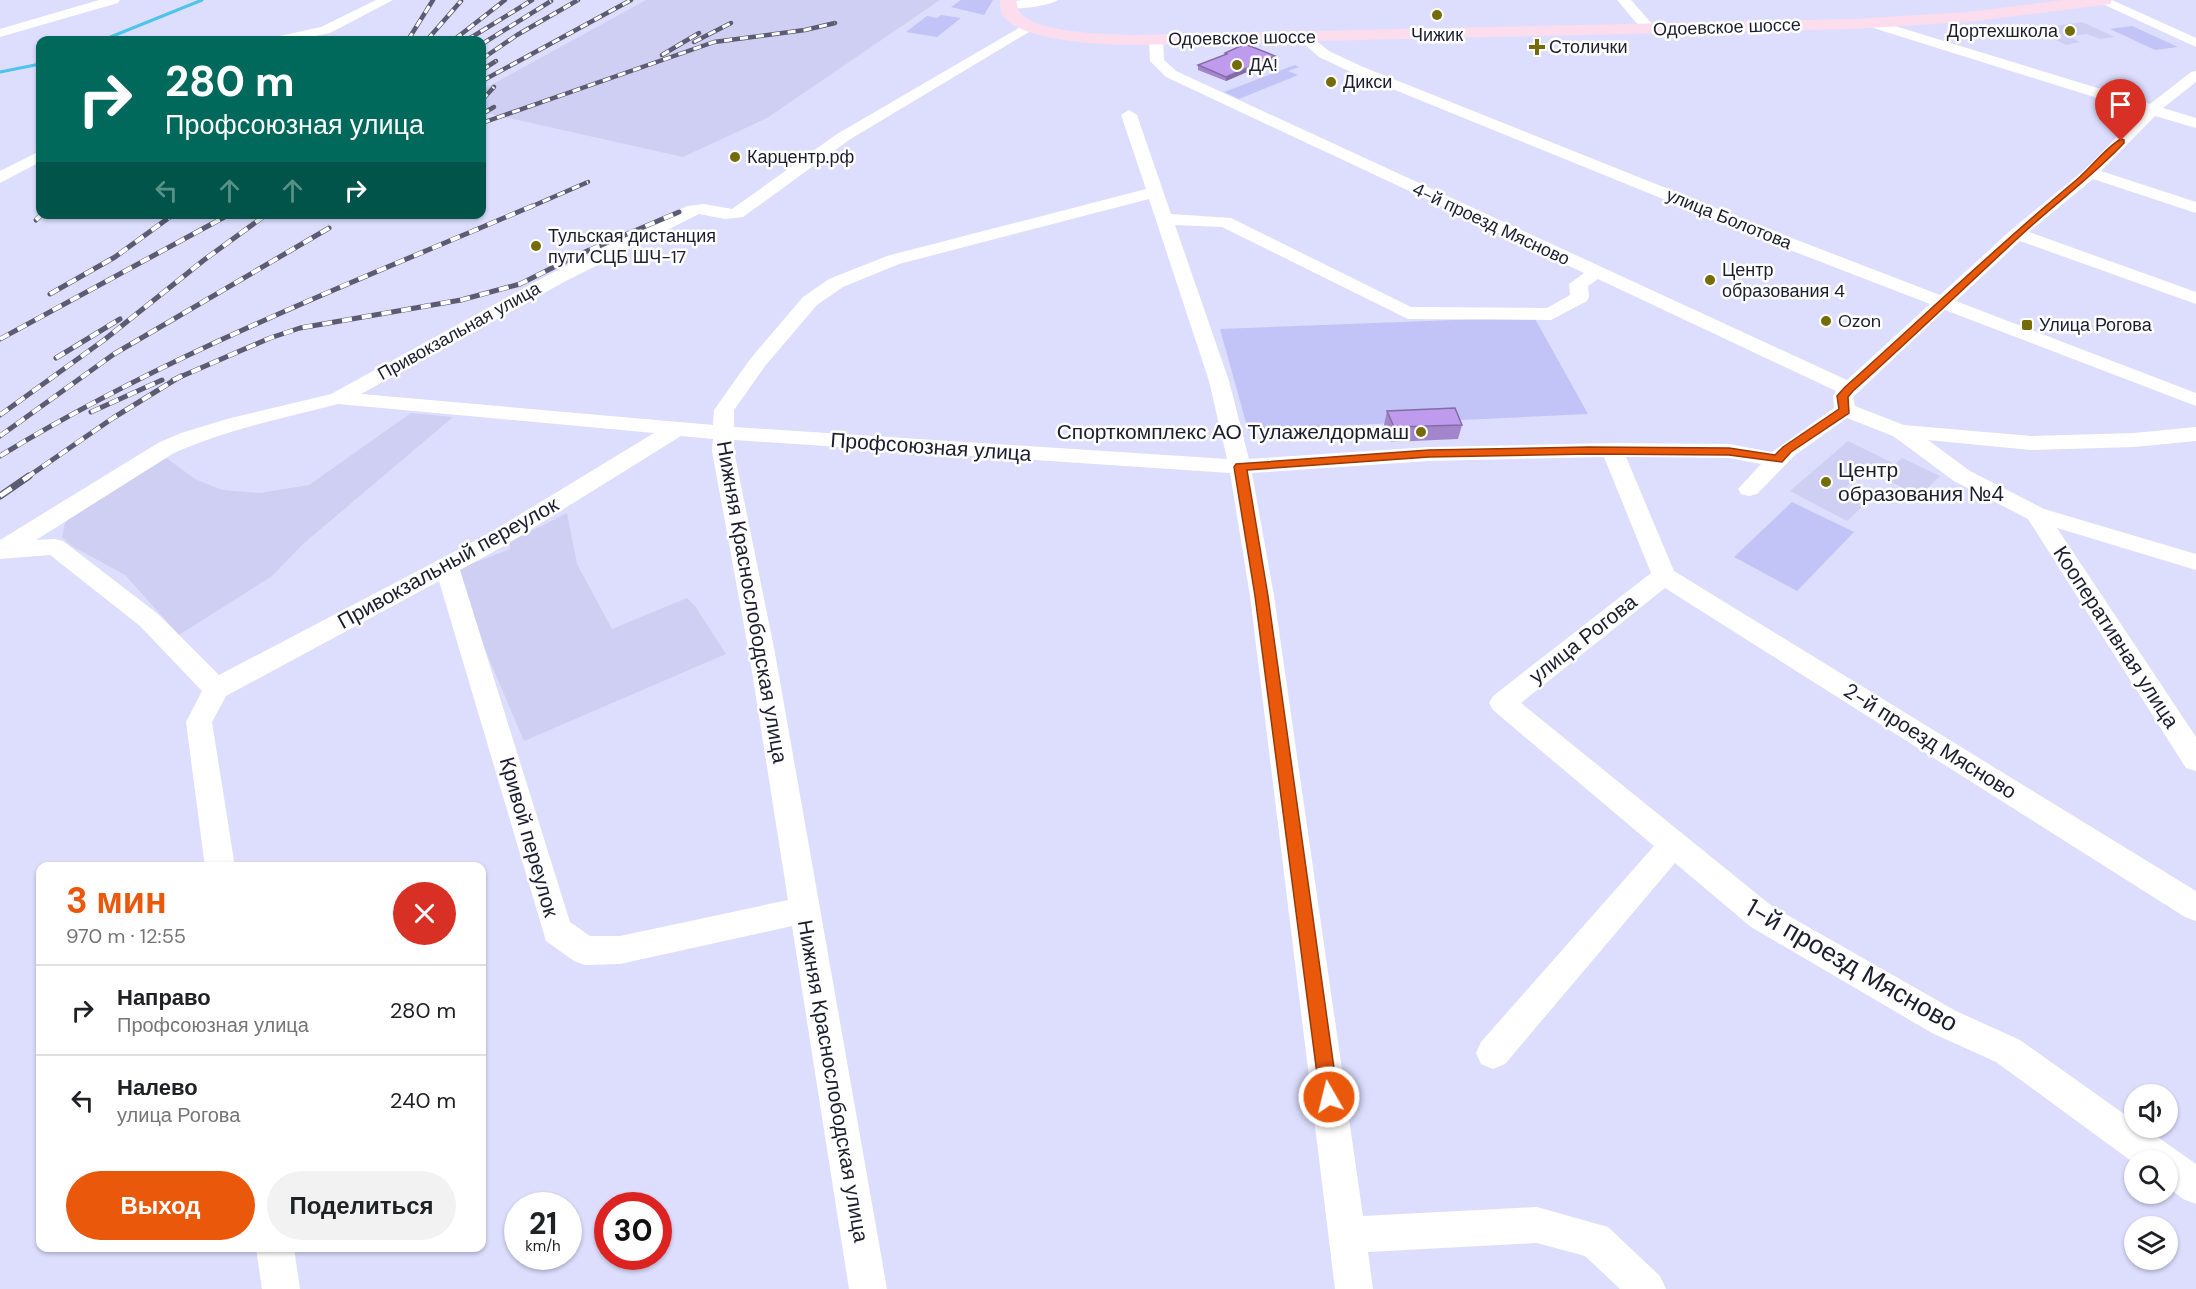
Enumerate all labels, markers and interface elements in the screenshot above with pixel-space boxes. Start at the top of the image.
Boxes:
marker: Чижик [1430,8,1444,22]
street label: Одоевское шоссе [1653,12,1801,42]
place label: Дортехшкола [1947,19,2059,43]
place label: Чижик [1411,23,1463,47]
marker: Дортехшкола [2063,24,2077,38]
street label: Одоевское шоссе [1168,25,1316,51]
place label: Столички [1549,35,1628,59]
marker: Столички [1530,40,1544,54]
place label: ДА! [1249,53,1278,77]
text: 280 m [165,54,295,109]
marker: ДА! [1230,58,1244,72]
icon: right [66,60,144,138]
place label: Дикси [1343,70,1392,94]
marker: Дикси [1324,75,1338,89]
pin [2095,79,2146,141]
icon: arrive [2104,88,2137,121]
text: Профсоюзная улица [165,107,424,142]
place label: Карцентр.рф [747,145,854,169]
marker: Карцентр.рф [728,150,742,164]
icon: left [150,174,183,207]
icon: ahead [213,174,246,207]
icon: ahead [276,174,309,207]
icon: right [339,174,372,207]
street label: 4-й проезд Мясново [1408,177,1574,271]
street label: улица Болотова [1663,183,1796,255]
place label: Тульская дистанция пути СЦБ ШЧ-17 [548,224,716,269]
marker: Тульская дистанция пути СЦБ ШЧ-17 [529,239,543,253]
place label: Центр образования 4 [1722,258,1845,303]
marker: Центр образования 4 [1703,273,1717,287]
street label: Привокзальная улица [373,276,546,386]
place label: Ozon [1838,309,1881,333]
place label: Улица Рогова [2039,313,2153,337]
marker: Ozon [1819,314,1833,328]
marker: Улица Рогова [2020,318,2034,332]
place label: Спорткомплекс АО Тулажелдормаш [1057,418,1409,446]
marker: Спорткомплекс АО Тулажелдормаш [1414,425,1428,439]
street label: Профсоюзная улица [830,426,1033,468]
street label: Нижняя Краснослободская улица [710,439,794,766]
place label: Центр образования №4 [1838,456,2004,508]
marker: Центр образования №4 [1819,475,1833,489]
street label: Привокзальный переулок [332,490,564,636]
street label: Кооперативная улица [2047,540,2186,734]
street label: улица Рогова [1523,588,1643,690]
street label: 2-й проезд Мясново [1838,676,2022,806]
street label: Кривой переулок [493,754,565,921]
text: 3 мин [66,877,167,924]
button: close [393,882,456,945]
street label: 1-й проезд Мясново [1740,890,1964,1040]
street label: Нижняя Краснослободская улица [791,918,875,1245]
text: 970 m · 12:55 [66,923,186,949]
text: Направо [117,983,211,1012]
icon: right [66,994,99,1027]
text: 280 m [390,996,456,1025]
text: Профсоюзная улица [117,1012,309,1038]
position arrow [1297,1065,1361,1129]
text: Налево [117,1073,198,1102]
icon: left [66,1084,99,1117]
map controls [2124,1084,2178,1270]
button: sound [2124,1084,2178,1138]
text: 240 m [390,1086,456,1115]
text: улица Рогова [117,1102,240,1128]
button: search [2124,1150,2178,1204]
button: Выход [66,1171,255,1240]
button: Поделиться [267,1171,456,1240]
speed limit sign: 30 [594,1192,672,1270]
text: 21 [529,1204,557,1243]
button: layers [2124,1216,2178,1270]
text: km/h [525,1236,561,1256]

